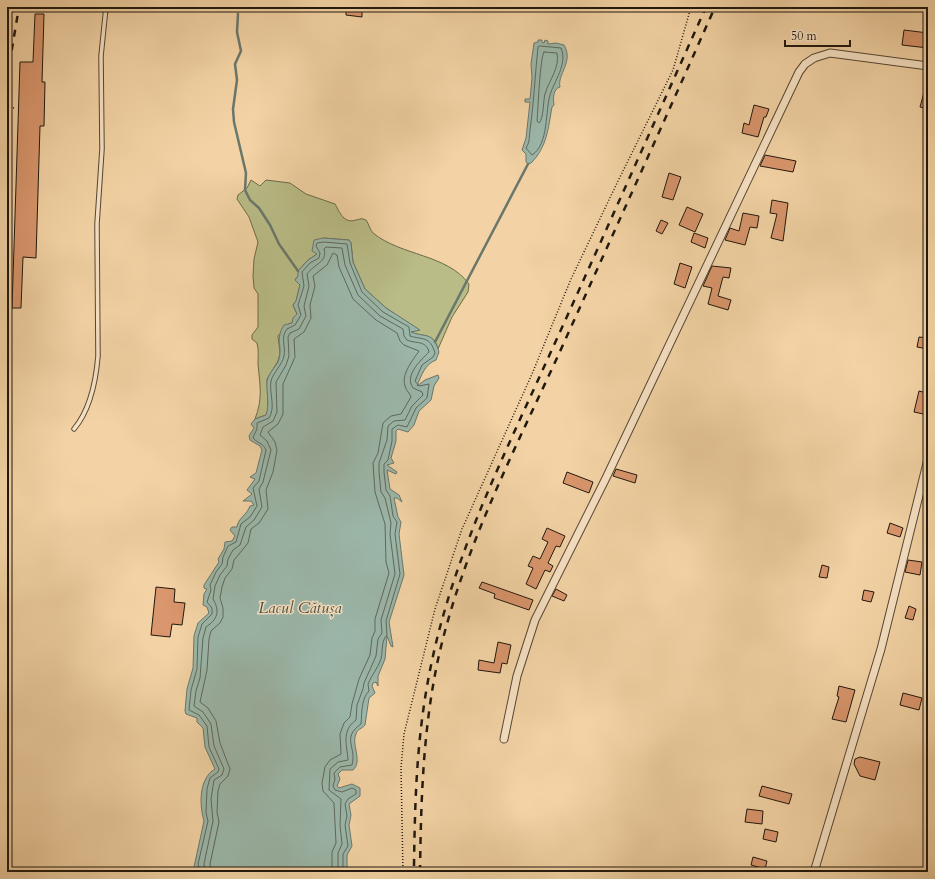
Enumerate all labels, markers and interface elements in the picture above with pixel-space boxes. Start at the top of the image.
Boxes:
scale bar [785,22,850,48]
text: 50 m [791,28,818,44]
water label: Lacul Cătușa [258,597,342,619]

